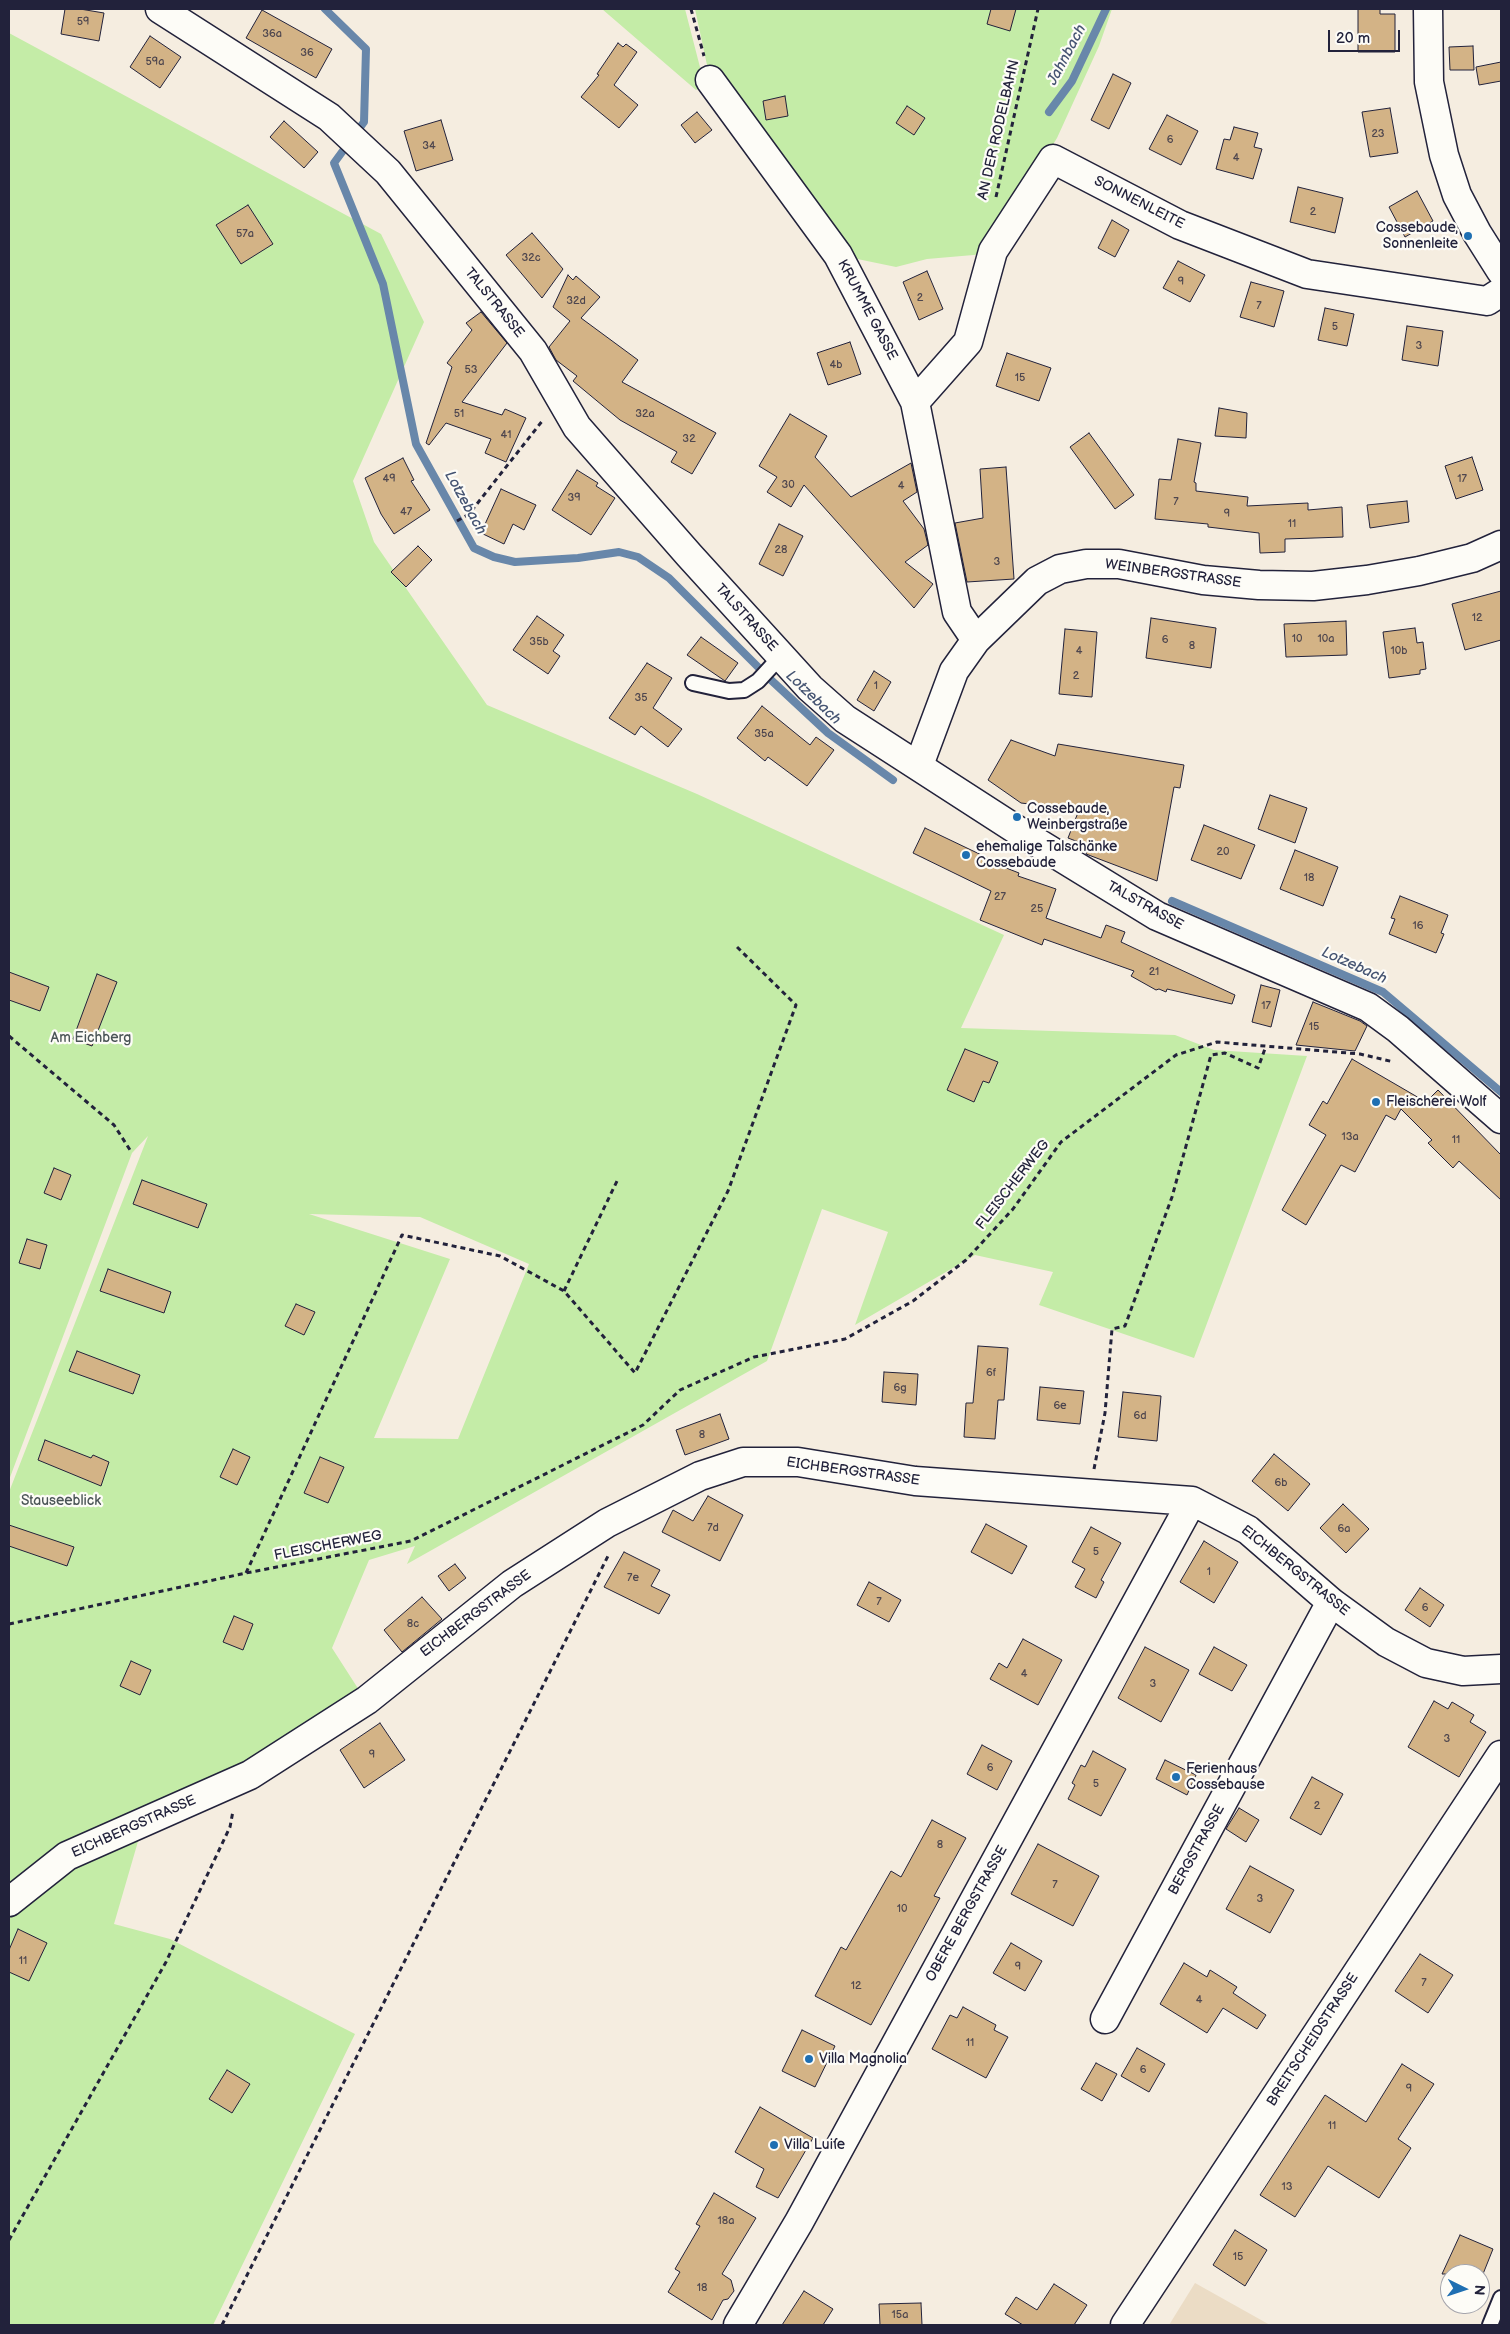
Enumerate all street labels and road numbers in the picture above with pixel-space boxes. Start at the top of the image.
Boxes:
street label: AN DER RODELBAHN [975,58,1023,202]
street label: SONNENLEITE [1091,173,1187,233]
street label: KRUMME GASSE [833,257,901,363]
street label: TALSTRASSE [461,265,527,341]
street label: WEINBERGSTRASSE [1104,556,1242,592]
street label: TALSTRASSE [711,581,781,655]
street label: TALSTRASSE [1104,878,1186,934]
street label: FLEISCHERWEG [973,1137,1053,1233]
street label: EICHBERGSTRASSE [785,1454,921,1490]
street label: EICHBERGSTRASSE [1238,1522,1352,1620]
street label: FLEISCHERWEG [273,1527,383,1565]
street label: EICHBERGSTRASSE [417,1567,535,1661]
street label: EICHBERGSTRASSE [69,1792,199,1862]
street label: BERGSTRASSE [1165,1802,1229,1898]
street label: OBERE BERGSTRASSE [923,1843,1011,1985]
street label: BREITSCHEIDSTRASSE [1264,1970,1362,2110]

